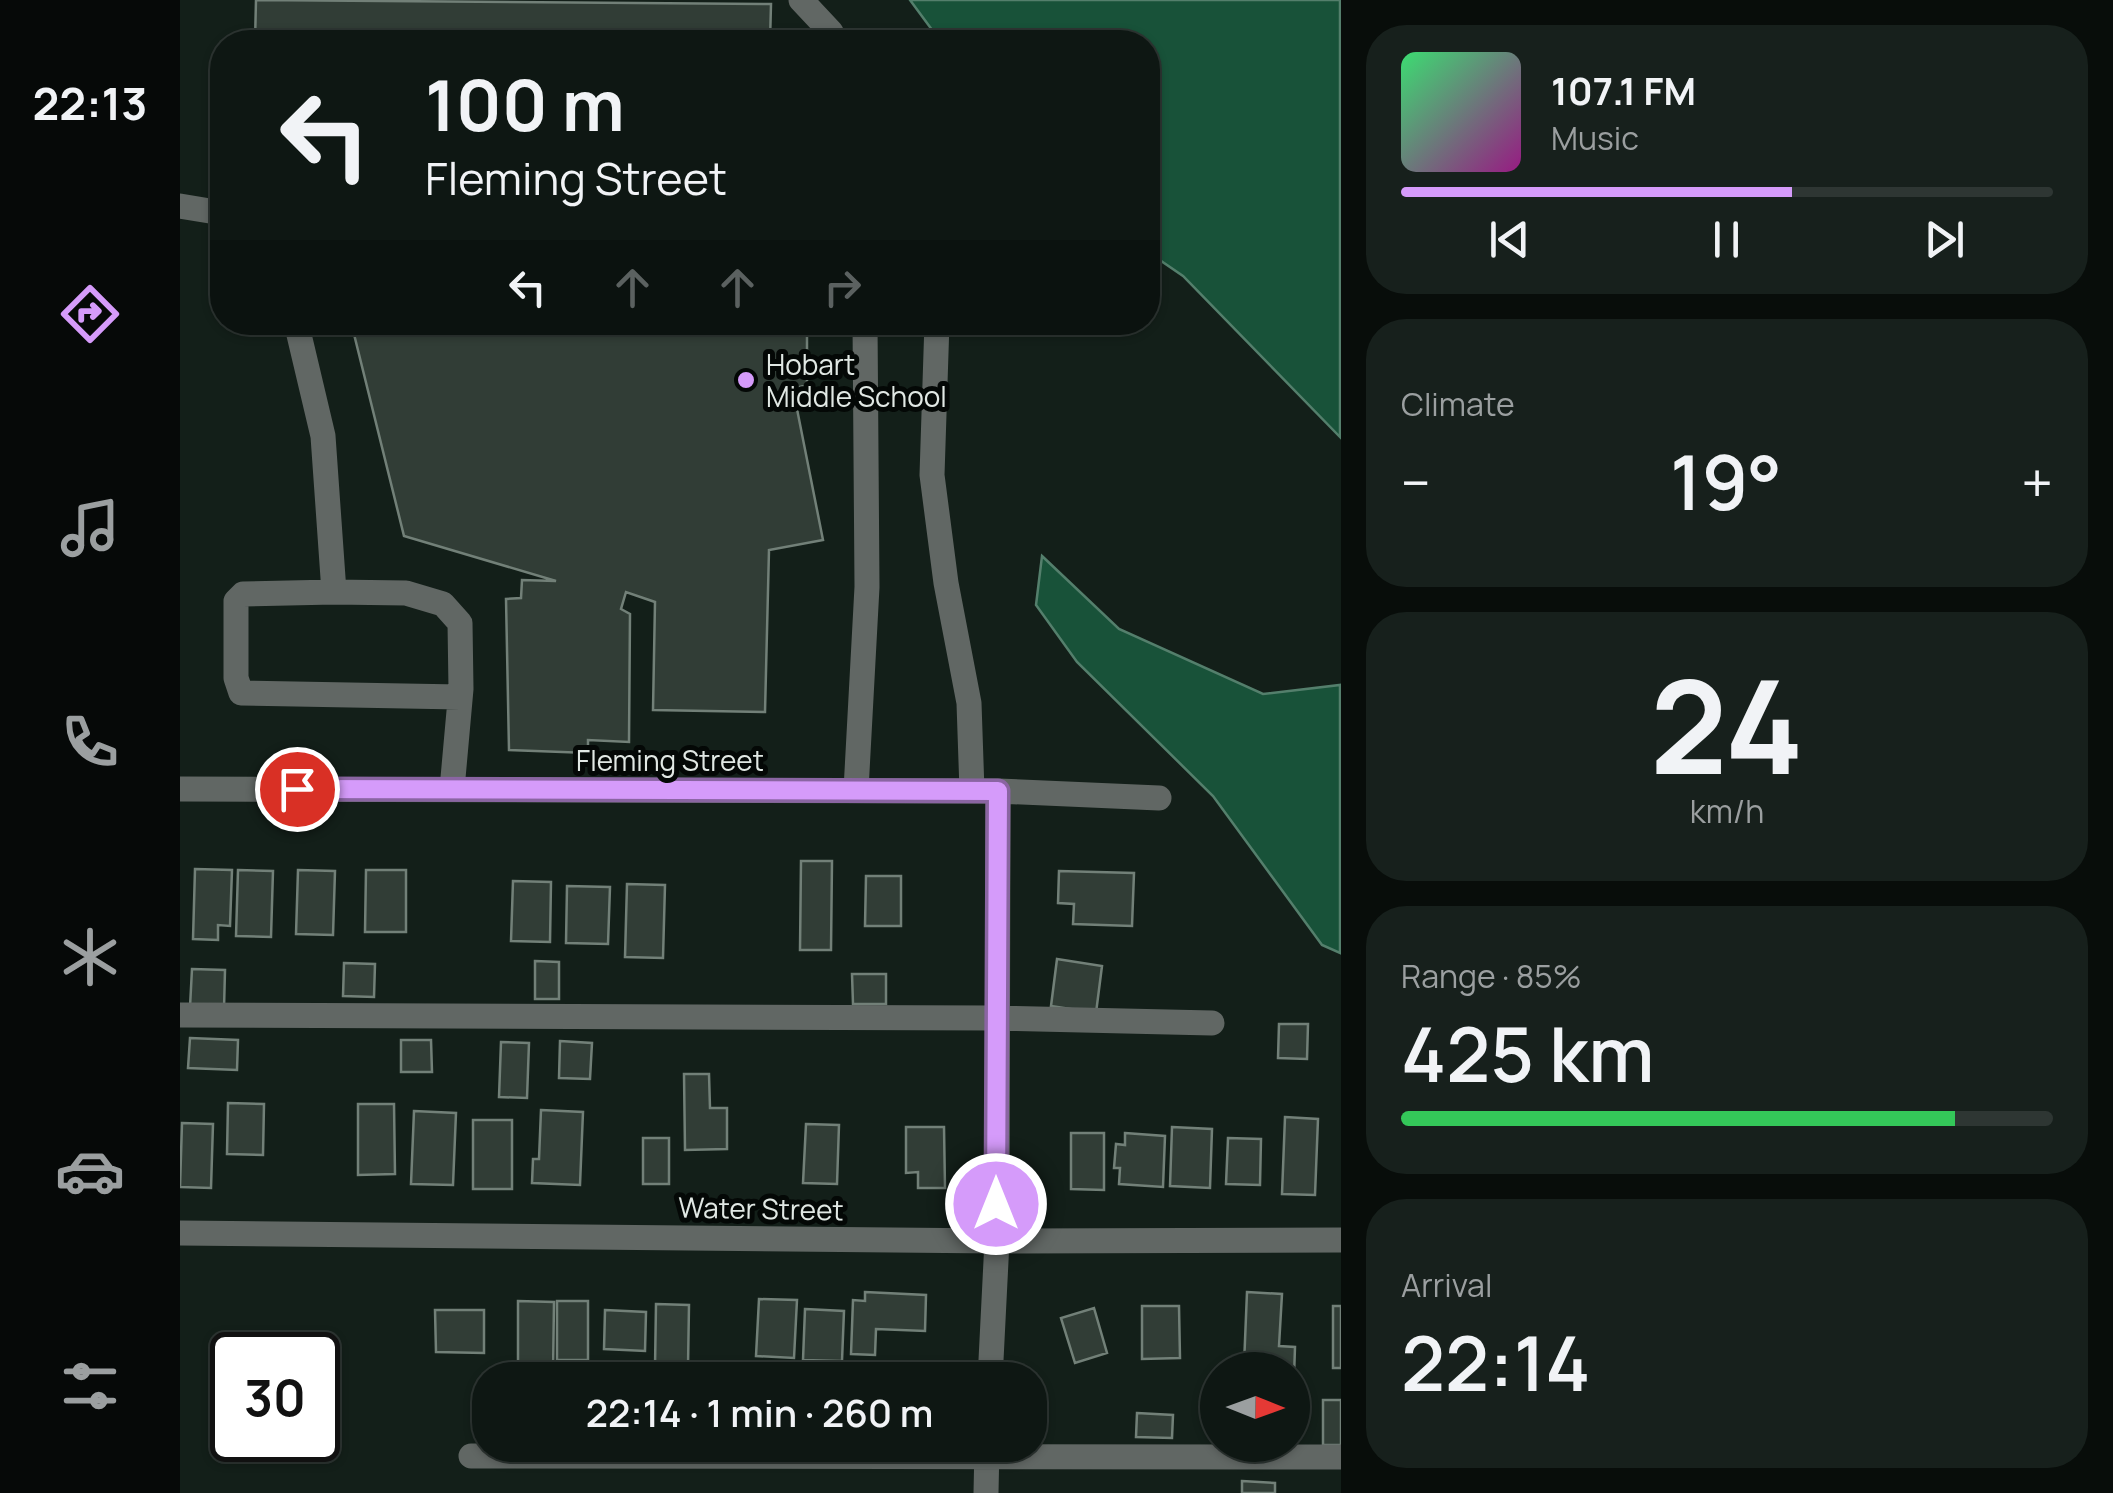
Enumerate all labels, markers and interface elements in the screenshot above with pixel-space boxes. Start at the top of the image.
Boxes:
text: 100 m [425,56,625,152]
text: 107.1 FM [1551,64,1696,116]
icon: left [260,70,390,200]
text: 22:13 [33,72,147,134]
text: Music [1551,116,1639,160]
text: Fleming Street [425,147,727,209]
icon: previous [1482,212,1537,267]
icon: pause [1699,212,1754,267]
icon: next [1917,212,1972,267]
icon: left [500,260,555,315]
icon: ahead [605,260,660,315]
icon: ahead [710,260,765,315]
icon: right [815,260,870,315]
icon: directions [55,279,125,349]
place label: Hobart Middle School [766,345,947,415]
marker: Hobart Middle School [735,369,757,391]
text: Climate [1401,382,1515,426]
text: 19° [1670,430,1782,533]
text: − [1401,444,1431,520]
text: + [2021,444,2053,520]
icon: music [55,493,125,563]
text: 24 [1650,635,1804,813]
icon: phone [55,707,125,777]
street label: Fleming Street [576,741,764,779]
pin [255,747,340,832]
icon: arrive [270,762,325,817]
text: km/h [1690,789,1764,833]
icon: climate [55,922,125,992]
text: Range · 85% [1401,954,1582,998]
text: 425 km [1401,1002,1654,1105]
icon: car [55,1136,125,1206]
position arrow [944,1152,1048,1256]
street label: Water Street [678,1188,844,1228]
text: Arrival [1401,1263,1492,1307]
text: 22:14 [1401,1311,1591,1414]
speed limit sign: 30 [210,1332,340,1462]
icon: filters [55,1351,125,1421]
north arrow [1200,1352,1310,1462]
map controls [1200,1352,1310,1462]
text: 22:14 · 1 min · 260 m [586,1386,933,1438]

